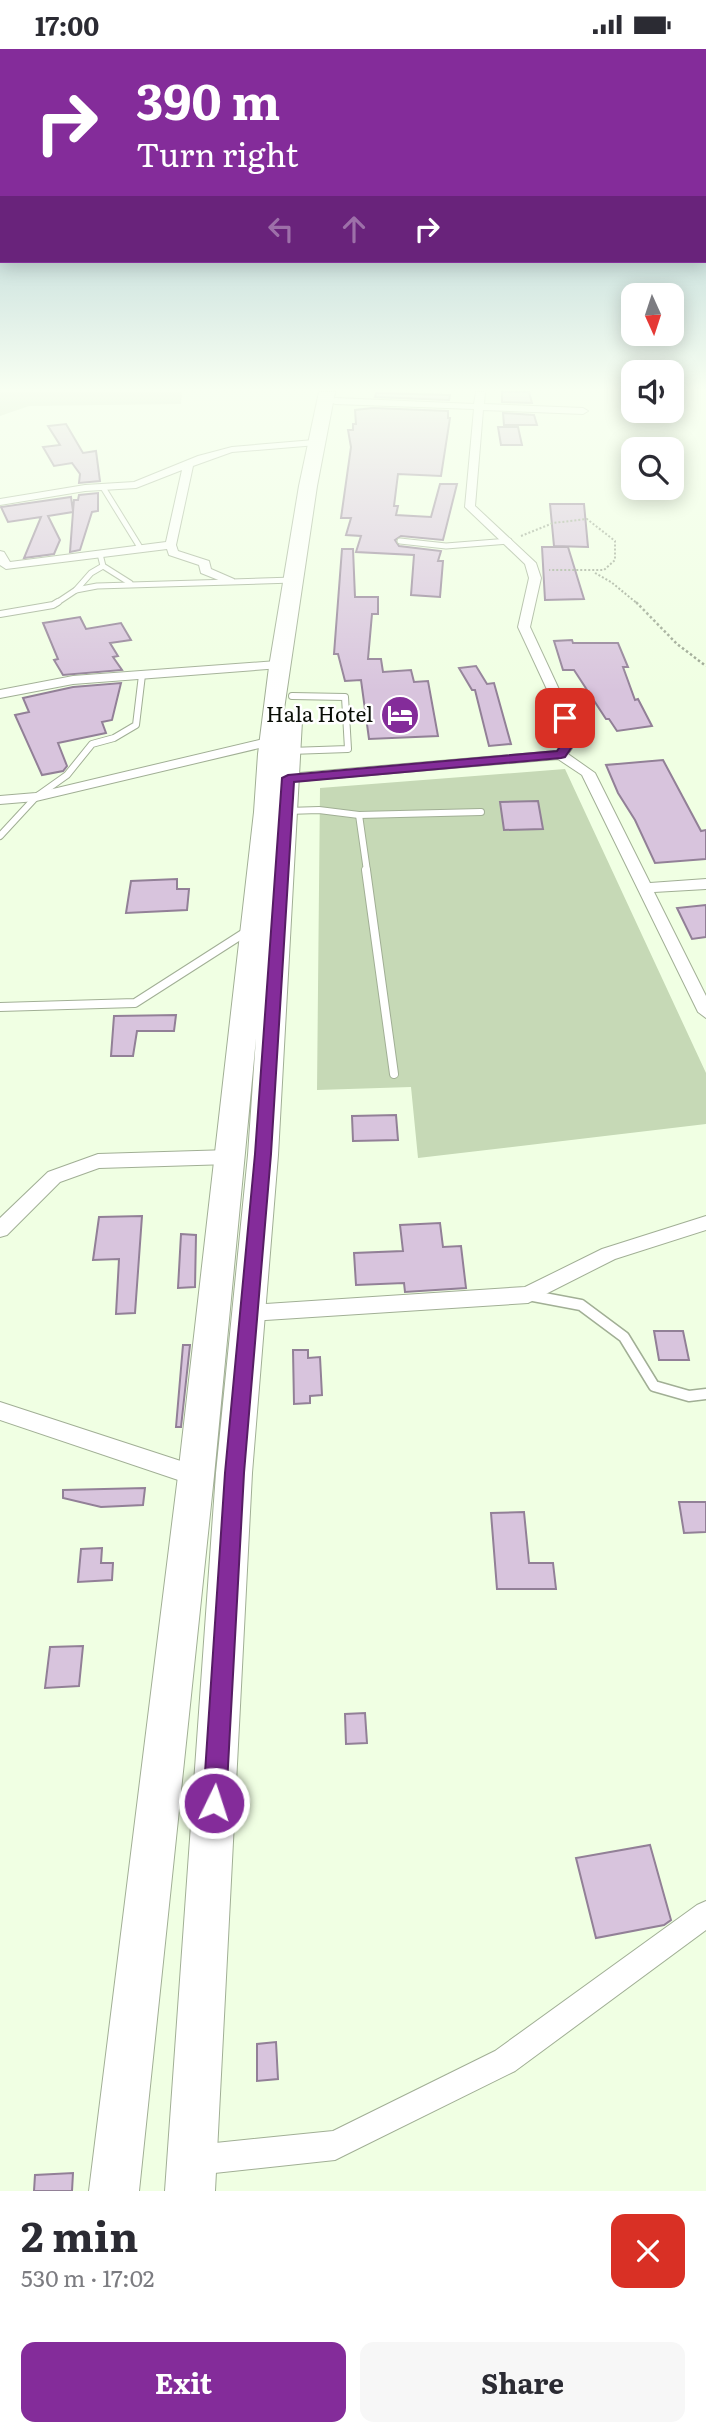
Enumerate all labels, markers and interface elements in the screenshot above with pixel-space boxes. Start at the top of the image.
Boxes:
text: 17:00 [35,5,99,44]
text: 390 m [136,62,280,135]
icon: right [21,77,112,168]
text: Turn right [136,129,298,177]
icon: left [262,210,300,248]
icon: ahead [335,210,373,248]
icon: right [408,210,446,248]
north arrow [621,283,684,347]
map controls [621,283,684,500]
button: sound [621,360,684,423]
button: search [621,437,684,500]
pin [535,688,595,748]
hotel icon: Hala Hotel [379,694,421,736]
place label: Hala Hotel [266,697,373,728]
icon: arrive [546,699,584,737]
position arrow [177,1766,251,1840]
text: 2 min [21,2203,138,2265]
button: close [611,2214,685,2288]
text: 530 m · 17:02 [21,2260,154,2294]
button: Exit [21,2342,346,2422]
button: Share [360,2342,685,2422]

